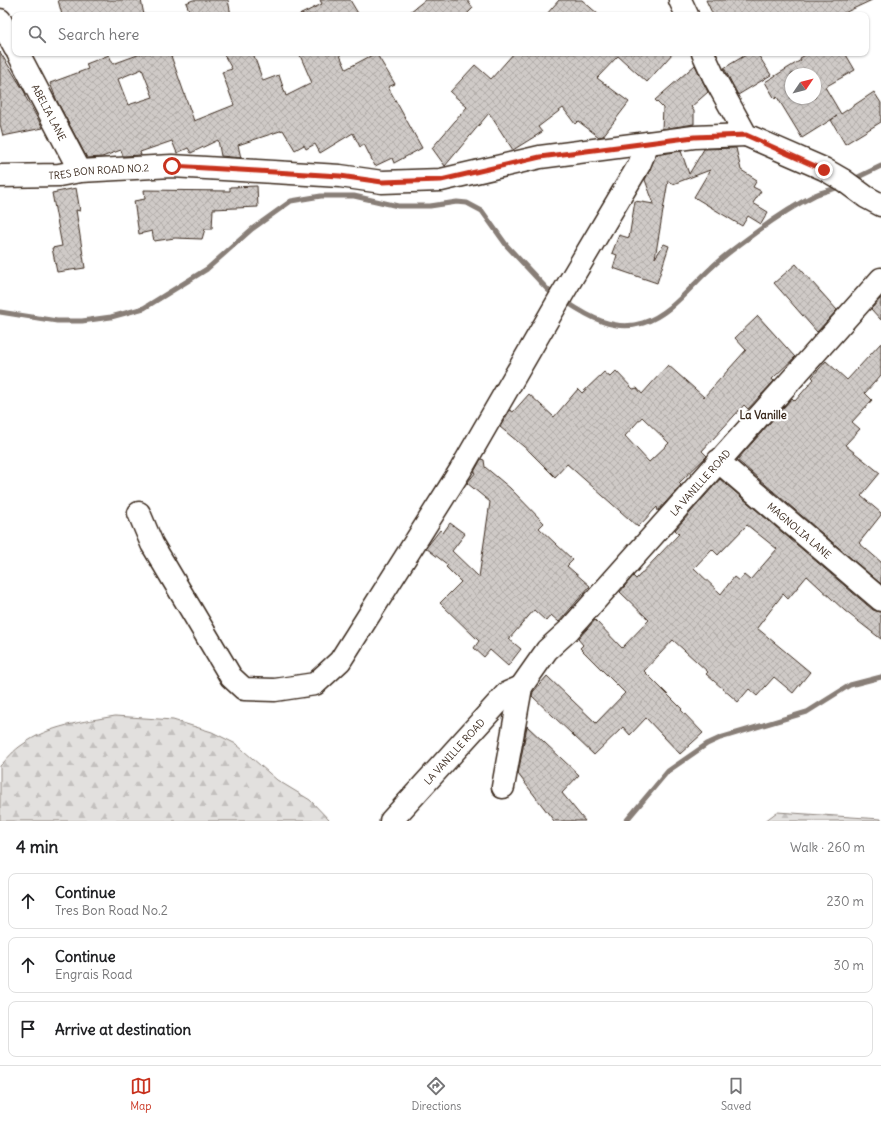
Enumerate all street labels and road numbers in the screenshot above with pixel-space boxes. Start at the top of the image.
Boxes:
street label: ABELIA LANE [29,82,69,143]
street label: TRES BON ROAD NO.2 [48,161,150,182]
street label: LA VANILLE ROAD [667,446,733,518]
street label: MAGNOLIA LANE [765,500,834,561]
street label: LA VANILLE ROAD [421,716,487,787]

